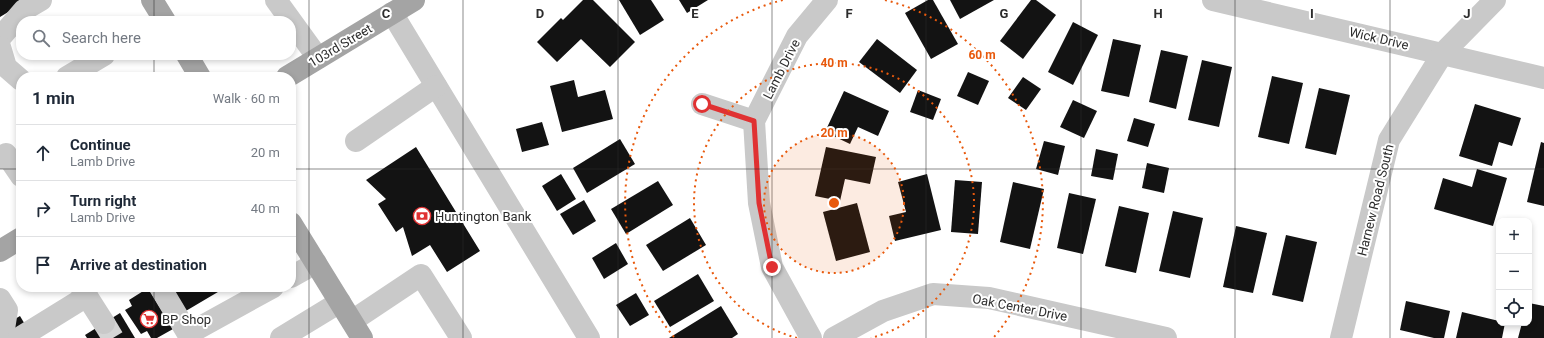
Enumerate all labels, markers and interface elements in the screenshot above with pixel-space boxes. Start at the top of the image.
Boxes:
text: C [382,6,391,21]
text: D [536,6,544,21]
text: E [691,6,699,21]
text: F [845,6,853,21]
text: G [1000,6,1009,21]
text: H [1153,6,1163,21]
text: I [1310,6,1314,21]
text: J [1463,6,1471,21]
search box [16,16,296,60]
street label: 103rd Street [306,21,375,70]
street label: Wick Drive [1348,24,1410,53]
icon: search [30,27,52,49]
text: Search here [62,29,141,47]
street label: Lamb Drive [760,37,803,102]
text: 60 m [968,48,996,62]
text: 40 m [820,56,848,70]
text: 1 min [32,88,75,108]
text: Walk · 60 m [213,91,280,106]
route start [693,95,711,113]
text: 20 m [820,126,848,140]
text: Continue [70,136,131,154]
icon: ahead [32,142,54,164]
street label: Harnew Road South [1354,143,1397,258]
text: 20 m [251,145,280,160]
text: Lamb Drive [70,154,135,169]
text: Turn right [70,192,136,210]
centre of rings [827,196,841,210]
icon: right [32,198,54,220]
text: 40 m [251,201,280,216]
bank icon: Huntington Bank [412,206,432,226]
place label: Huntington Bank [435,209,532,224]
text: Lamb Drive [70,210,135,225]
map controls [1496,218,1532,326]
button: + [1496,218,1532,254]
icon: arrive [32,254,54,276]
button: − [1496,254,1532,290]
text: Arrive at destination [70,256,207,274]
route end [763,258,781,276]
button: locate [1496,290,1532,326]
street label: Oak Center Drive [971,291,1069,324]
supermarket icon: BP Shop [139,309,159,329]
place label: BP Shop [162,312,211,327]

